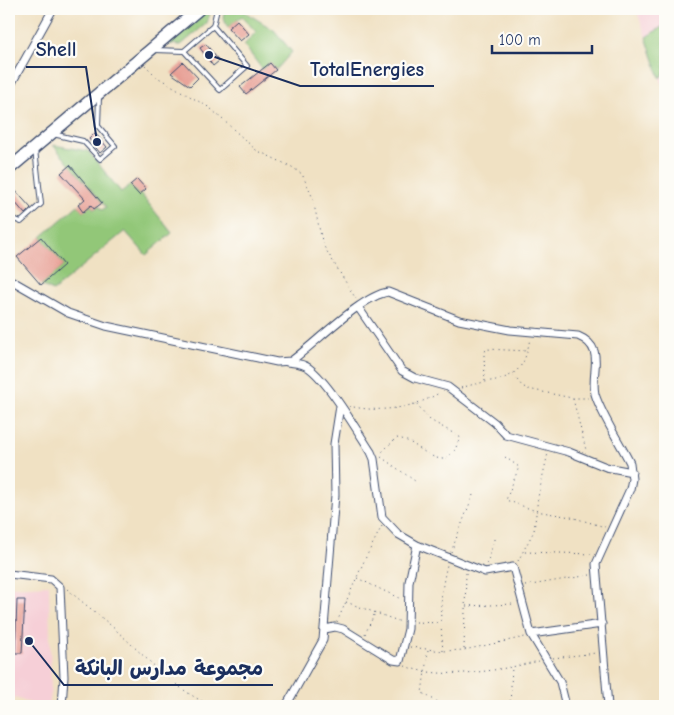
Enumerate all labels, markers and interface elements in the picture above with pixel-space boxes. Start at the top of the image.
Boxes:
scale bar [492,22,592,54]
text: 100 m [499,31,541,49]
callout: Shell [26,32,86,67]
text: Shell [36,38,76,61]
callout: TotalEnergies [300,51,434,86]
text: TotalEnergies [310,58,424,81]
callout: مجموعة مدارس البانكة [64,650,273,685]
text: مجموعة مدارس البانكة [75,657,263,681]

